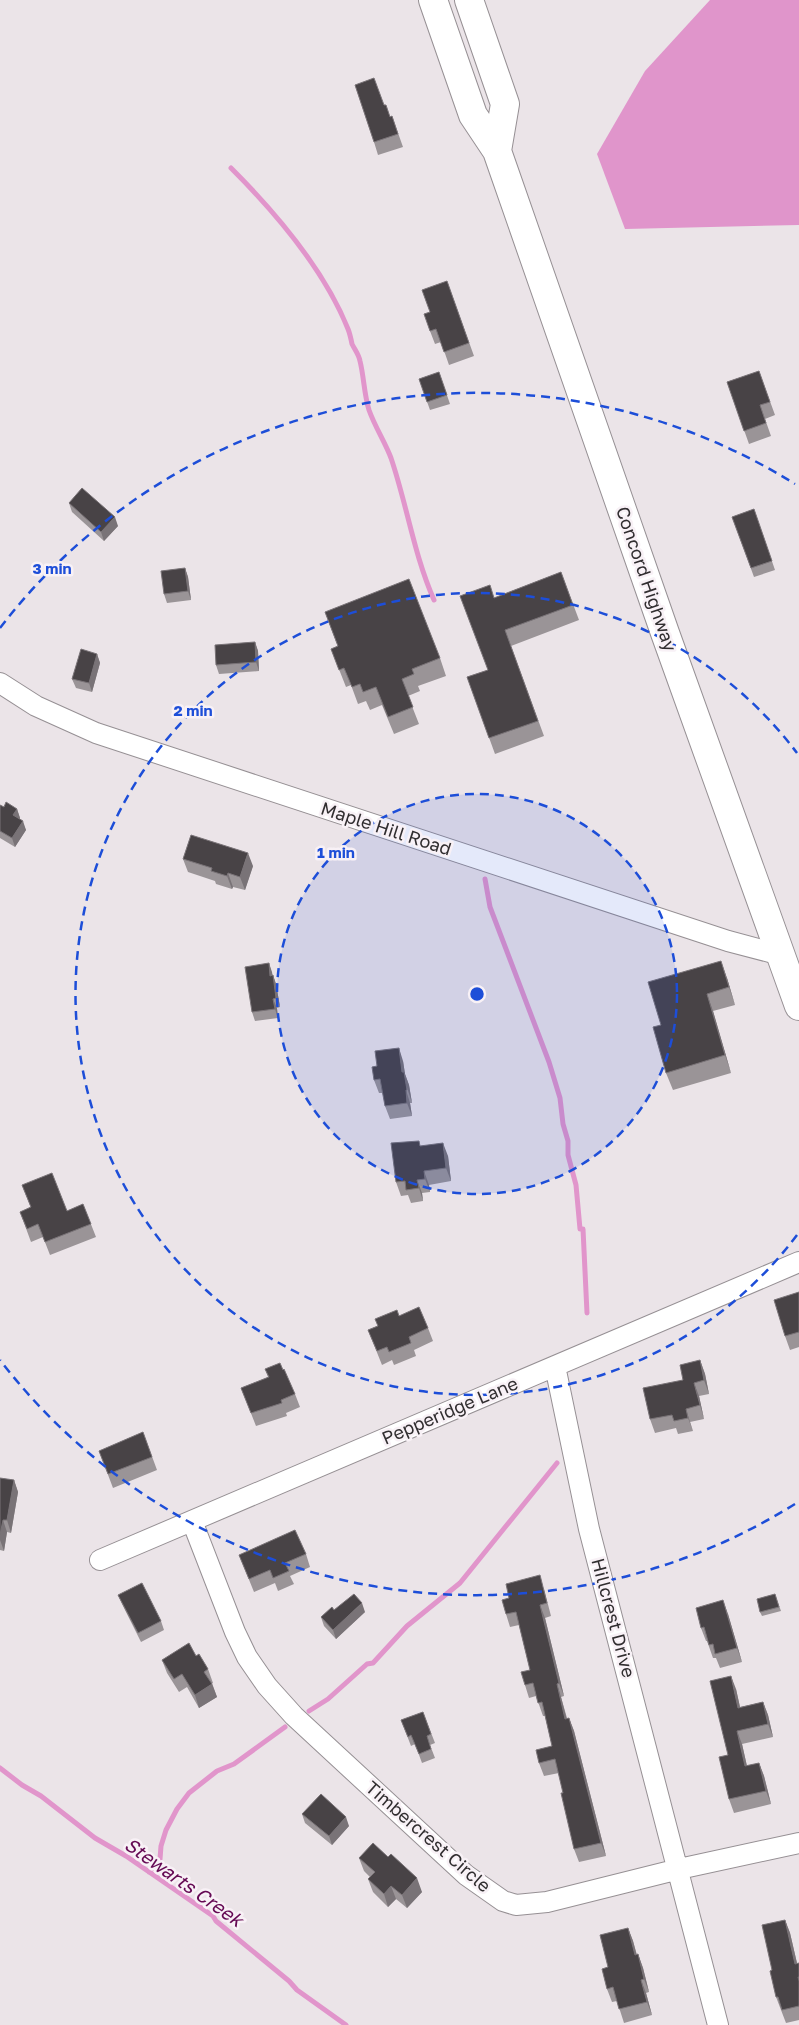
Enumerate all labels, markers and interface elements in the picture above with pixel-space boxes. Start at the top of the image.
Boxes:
street label: Concord Highway [612,503,682,654]
text: 3 min [32,559,72,577]
text: 2 min [173,701,213,719]
street label: Maple Hill Road [318,797,454,860]
text: 1 min [317,843,355,861]
centre of rings [468,985,486,1003]
street label: Pepperidge Lane [378,1371,521,1449]
street label: Hillcrest Drive [587,1556,640,1680]
street label: Timbercrest Circle [362,1776,496,1896]
water label: Stewarts Creek [121,1832,250,1932]

